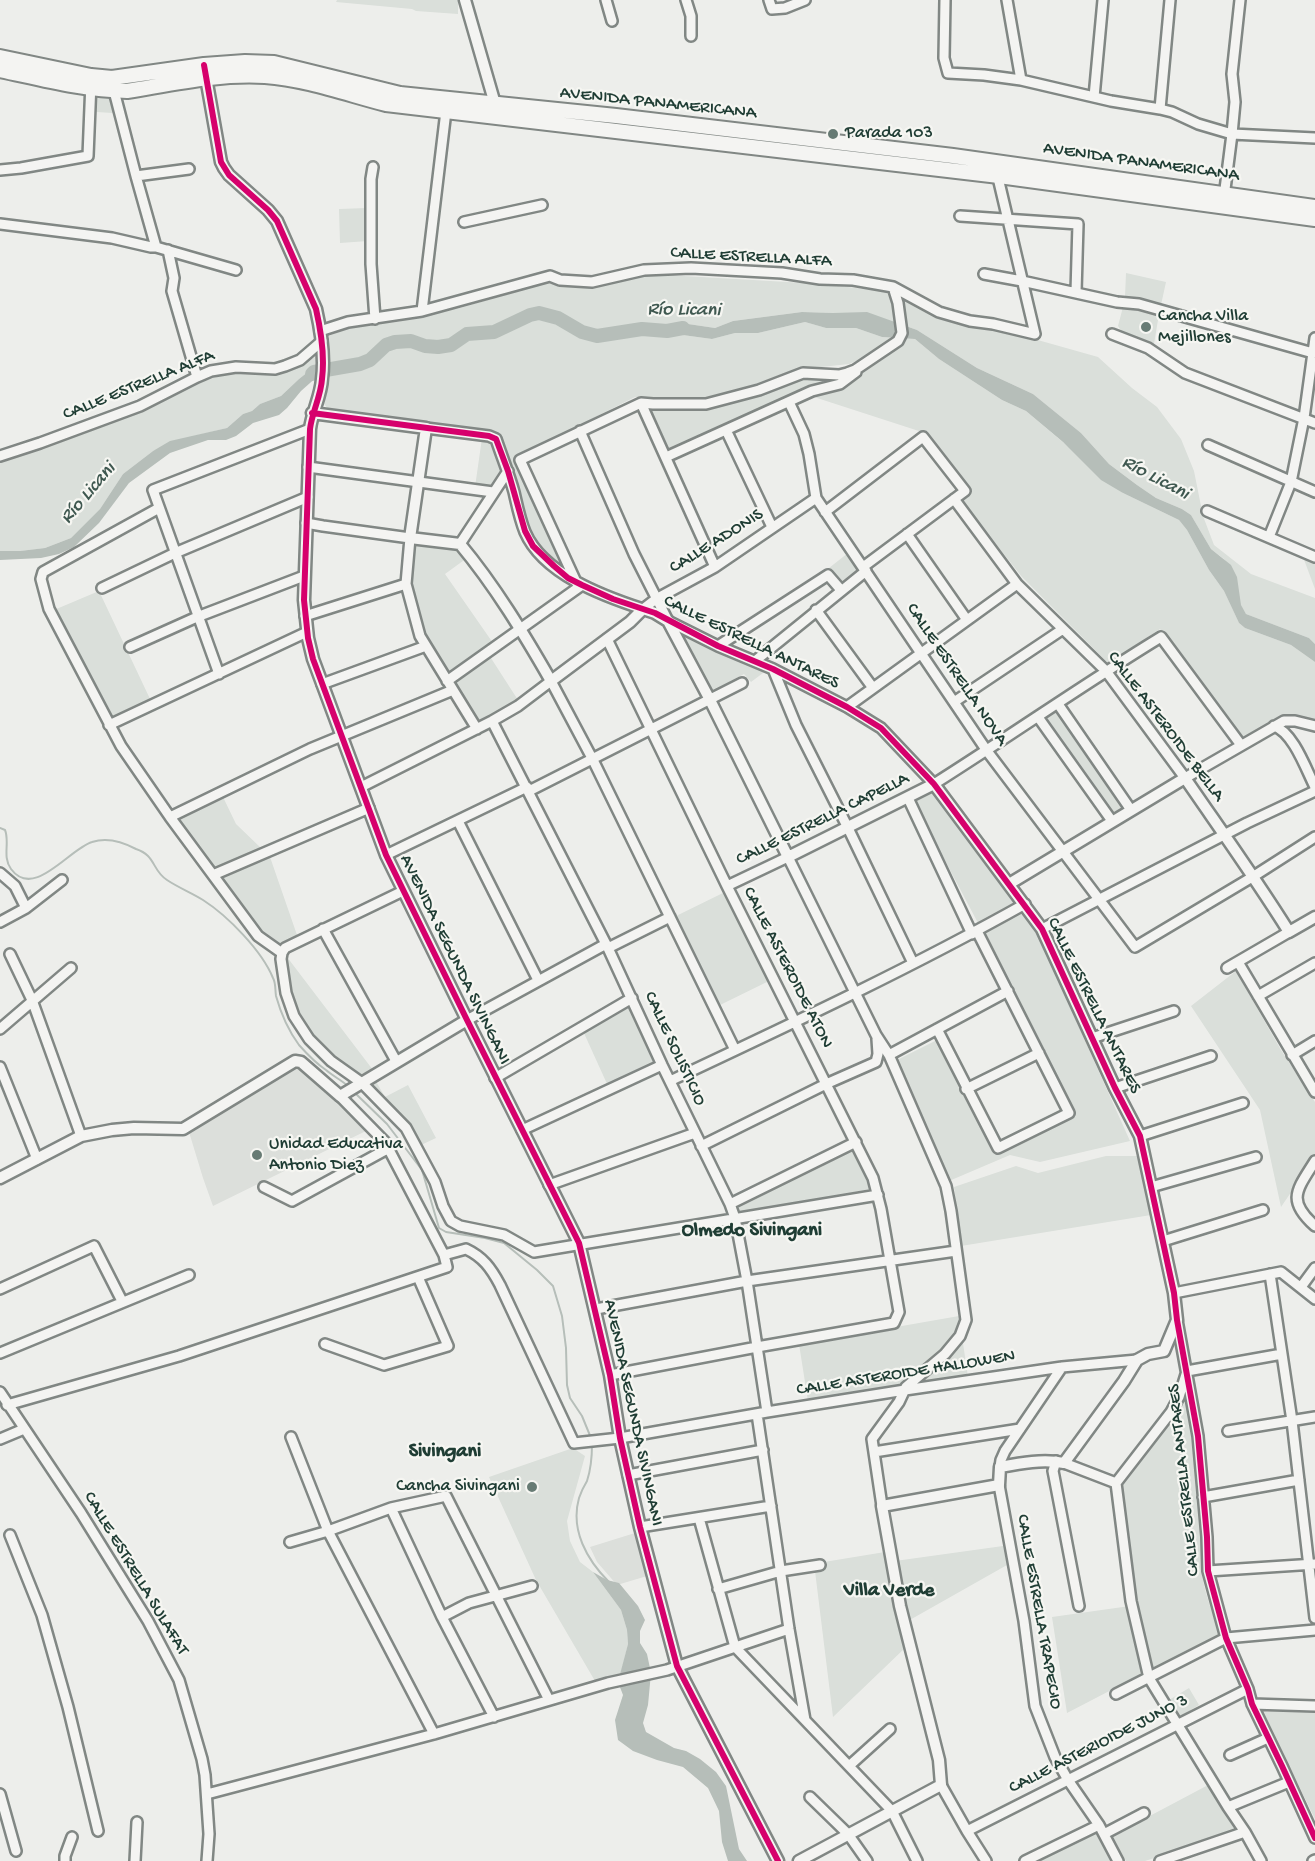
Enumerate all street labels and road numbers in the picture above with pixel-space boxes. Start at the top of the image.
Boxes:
street label: AVENIDA PANAMERICANA [559,83,757,125]
street label: AVENIDA PANAMERICANA [1042,139,1240,187]
street label: CALLE ESTRELLA ALFA [670,243,832,273]
street label: CALLE ESTRELLA ALFA [60,346,218,426]
street label: CALLE ADONIS [666,505,768,579]
street label: CALLE ESTRELLA ANTARES [659,591,843,695]
street label: CALLE ESTRELLA NOVA [900,600,1012,750]
street label: CALLE ASTEROIDE BELLA [1102,648,1228,806]
street label: CALLE ESTRELLA CAPELLA [733,769,913,871]
street label: AVENIDA SEGUNDA SIVINGANI [394,851,514,1069]
street label: CALLE ASTEROIDE ATON [737,884,837,1052]
street label: CALLE ESTRELLA ANTARES [1041,914,1145,1098]
street label: CALLE SOLISTICIO [638,988,710,1110]
street label: AVENIDA SEGUNDA SIVINGANI [597,1298,667,1528]
street label: CALLE ASTEROIDE HALLOWEN [795,1346,1017,1402]
street label: CALLE ESTRELLA ANTARES [1164,1383,1206,1577]
street label: CALLE ESTRELLA SULAFAT [78,1488,192,1660]
street label: CALLE ESTRELLA TRAPECIO [1010,1513,1066,1711]
street label: CALLE ASTERIOIDE JUNO 3 [1006,1690,1192,1800]

